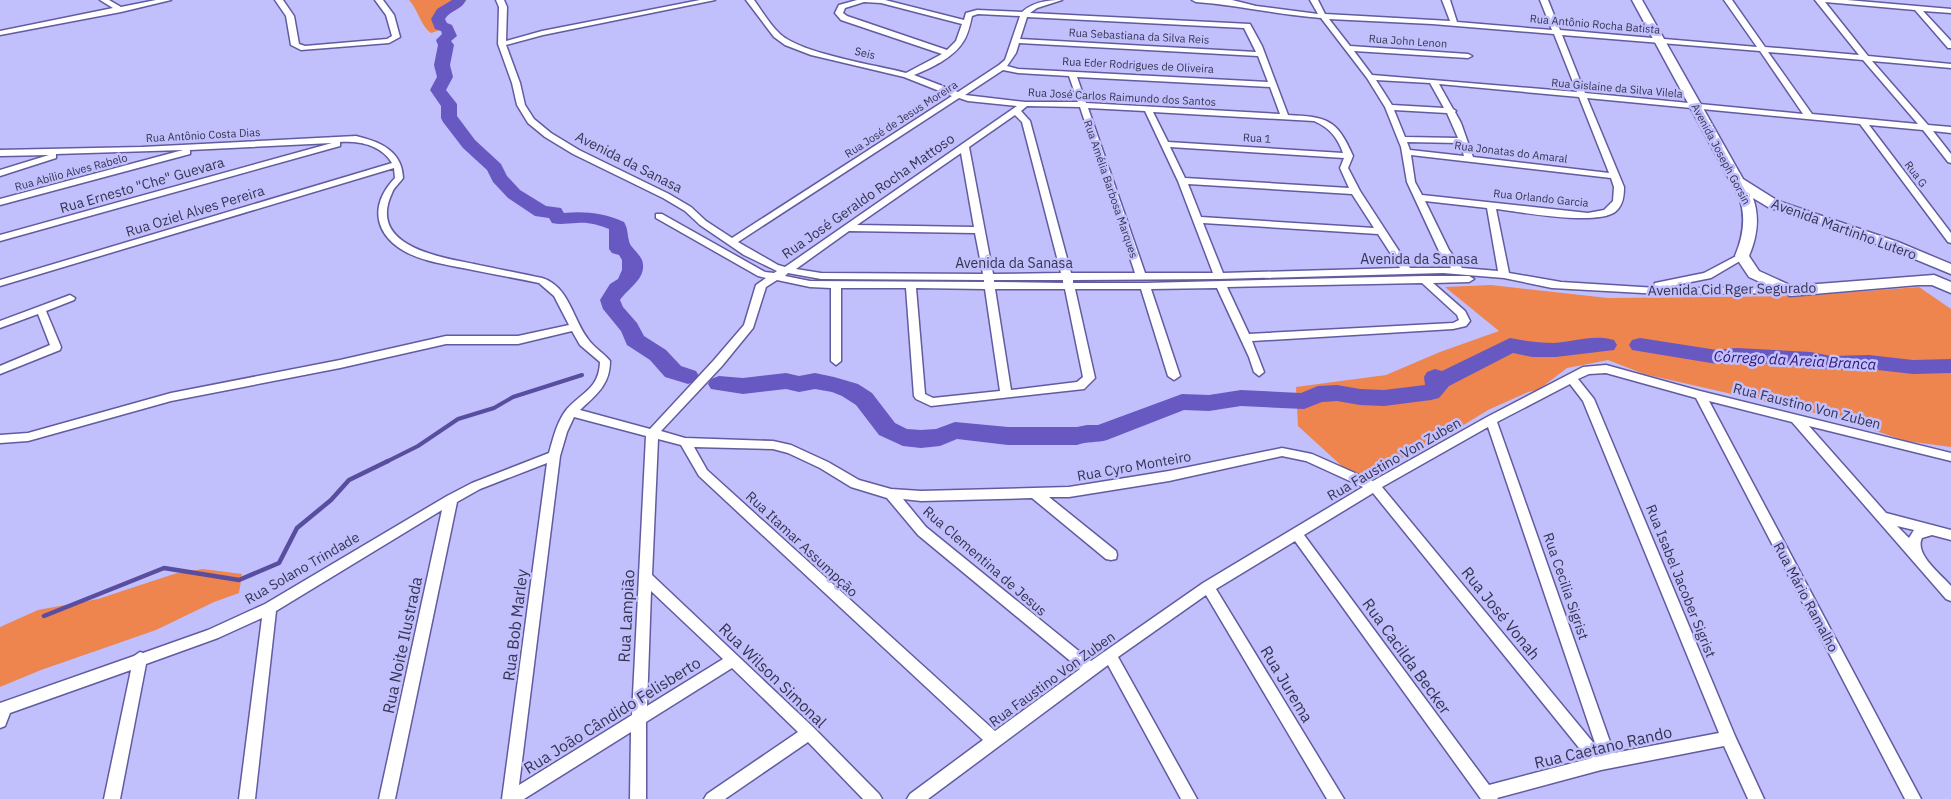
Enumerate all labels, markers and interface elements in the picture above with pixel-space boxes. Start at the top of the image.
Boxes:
street label: Rua Antônio Rocha Batista [1529,11,1661,37]
street label: Rua Sebastiana da Silva Reis [1068,25,1210,47]
street label: Rua John Lenon [1368,31,1448,51]
street label: Seis [853,44,877,62]
street label: Rua Eder Rodrigues de Oliveira [1062,54,1214,76]
street label: Rua Gislaine da Silva Vilela [1551,75,1683,101]
street label: Rua José de Jesus Moreira [842,77,960,161]
street label: Rua José Carlos Raimundo dos Santos [1028,85,1216,109]
street label: Avenida Joseph Gorsin [1688,101,1754,207]
street label: Rua Amélia Barbosa Marques [1081,118,1141,260]
street label: Rua Antônio Costa Dias [145,125,261,145]
street label: Avenida da Sanasa [572,127,686,197]
street label: Rua José Geraldo Rocha Mattoso [778,129,958,263]
street label: Rua 1 [1242,130,1272,146]
street label: Rua Jonatas do Amaral [1454,138,1568,166]
street label: Rua Abílio Alves Rabelo [13,150,129,194]
street label: Rua Ernesto "Che" Guevara [58,153,227,217]
street label: Rua G [1902,158,1930,190]
street label: Rua Oziel Alves Pereira [123,181,267,241]
street label: Rua Orlando Garcia [1493,186,1589,210]
street label: Avenida Martinho Lutero [1769,194,1919,264]
street label: Avenida da Sanasa [1360,250,1478,268]
street label: Avenida da Sanasa [955,254,1073,272]
street label: Avenida Cid Rger Segurado [1647,279,1817,299]
water label: Córrego da Areia Branca [1713,346,1877,374]
street label: Rua Faustino Von Zuben [1731,379,1883,433]
street label: Rua Faustino Von Zuben [1324,413,1464,505]
street label: Rua Cyro Monteiro [1075,447,1193,485]
street label: Rua Itamar Assumpção [742,487,862,601]
street label: Rua Clementina de Jesus [919,502,1051,620]
street label: Rua Isabel Jacober Sigrist [1642,502,1720,660]
street label: Rua Solano Trindade [241,528,363,608]
street label: Rua Cecilia Sigrist [1539,530,1593,642]
street label: Rua Mário Ramalho [1769,539,1843,655]
street label: Rua José Vonah [1457,562,1545,664]
street label: Rua Bob Marley [498,568,532,682]
street label: Rua Lampião [614,569,638,663]
street label: Rua Noite Ilustrada [378,574,426,715]
street label: Rua Cacilda Becker [1358,594,1456,718]
street label: Rua Wilson Simonal [715,618,831,732]
street label: Rua Faustino Von Zuben [985,627,1119,731]
street label: Rua Jurema [1256,642,1318,726]
street label: Rua João Cândido Felisberto [520,652,704,778]
street label: Rua Caetano Rando [1532,721,1674,773]

